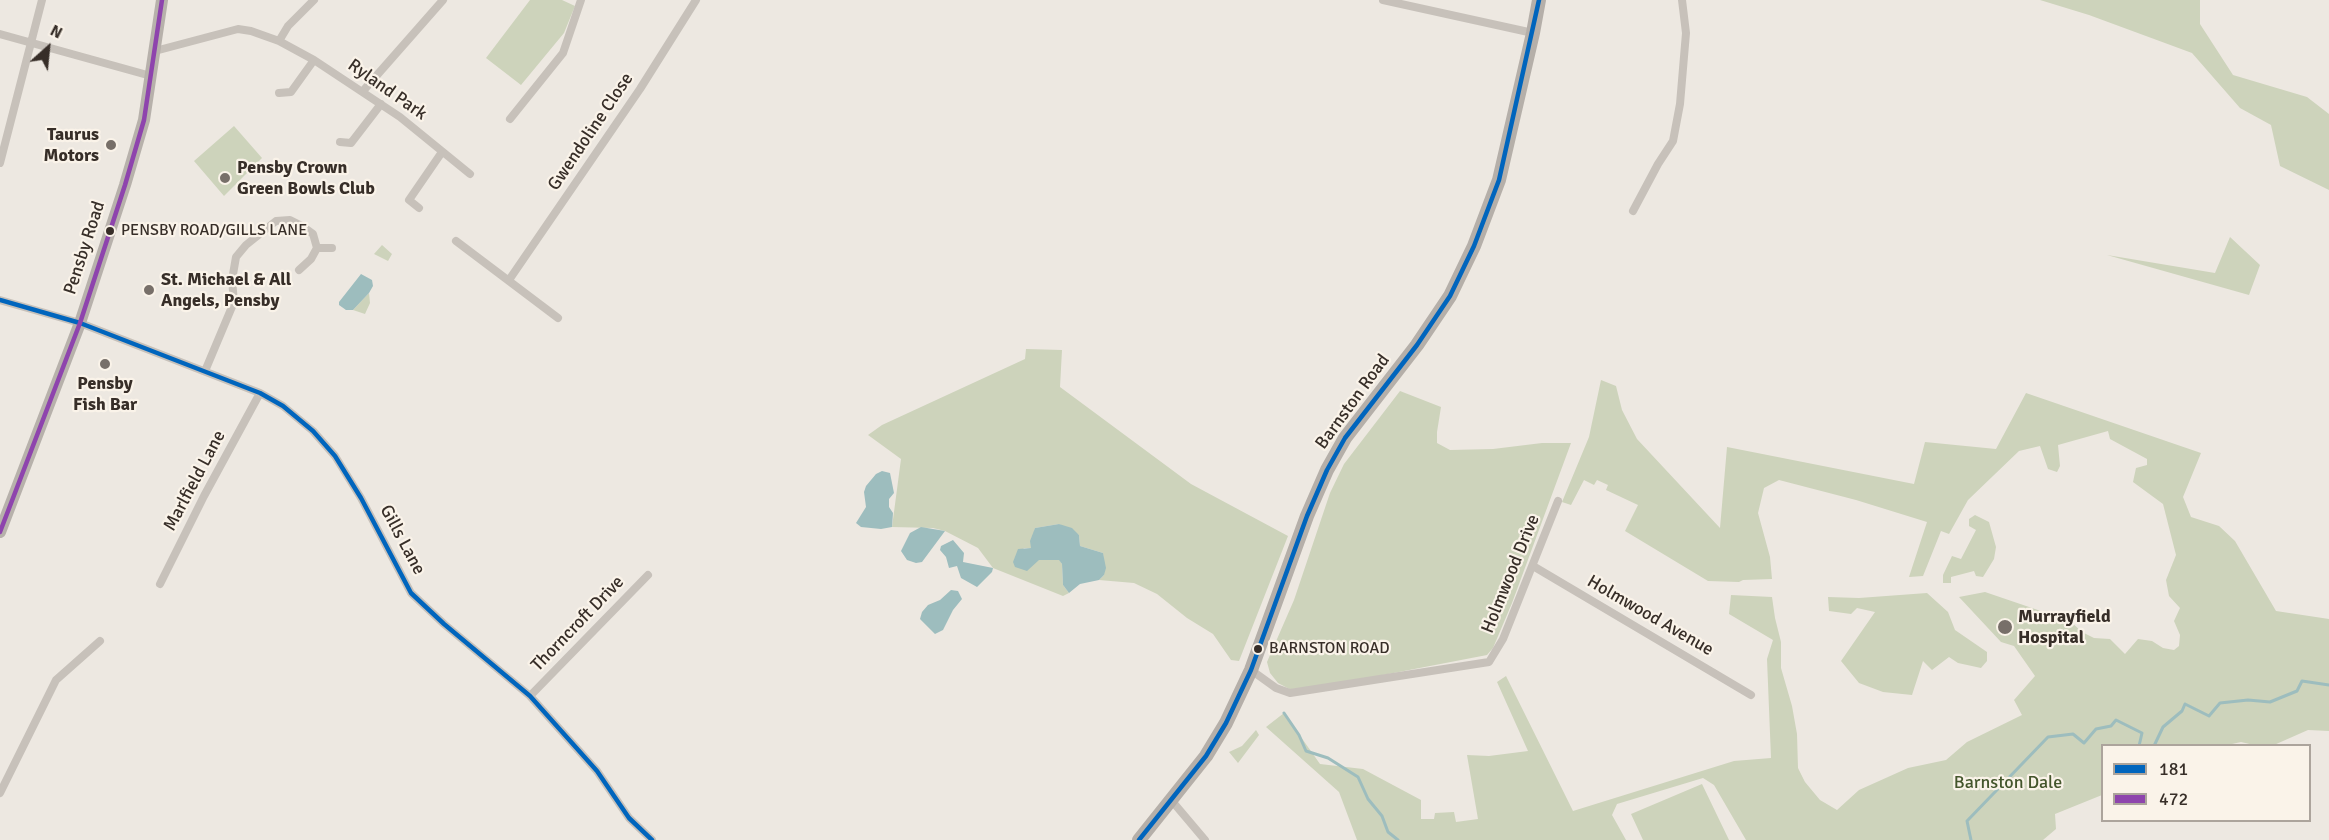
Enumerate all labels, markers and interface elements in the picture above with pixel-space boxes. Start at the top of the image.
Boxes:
north arrow [18,18,78,78]
text: N [47,21,66,43]
street label: Ryland Park [343,55,431,125]
street label: Gwendoline Close [544,69,638,195]
place label: Taurus Motors [43,124,99,166]
marker: Taurus Motors [104,138,118,152]
place label: Pensby Crown Green Bowls Club [237,157,375,200]
marker: Pensby Crown Green Bowls Club [218,171,232,185]
street label: Pensby Road [60,199,110,297]
place label: PENSBY ROAD/GILLS LANE [121,221,307,241]
marker: PENSBY ROAD/GILLS LANE [104,225,116,237]
place label: St. Michael & All Angels, Pensby [161,269,291,312]
marker: St. Michael & All Angels, Pensby [142,283,156,297]
street label: Barnston Road [1311,350,1395,454]
marker: Pensby Fish Bar [98,357,112,371]
place label: Pensby Fish Bar [73,373,137,416]
street label: Marlfield Lane [159,427,231,535]
street label: Gills Lane [375,501,429,579]
street label: Holmwood Drive [1477,511,1545,637]
street label: Holmwood Avenue [1583,571,1717,661]
street label: Thorncroft Drive [527,572,629,676]
place label: Murrayfield Hospital [2018,606,2111,648]
marker: Murrayfield Hospital [1996,618,2014,636]
place label: BARNSTON ROAD [1269,639,1390,659]
marker: BARNSTON ROAD [1252,643,1264,655]
legend [2101,744,2311,822]
text: 181 [2159,758,2188,780]
park label: Barnston Dale [1954,772,2062,794]
text: 472 [2159,788,2188,810]

